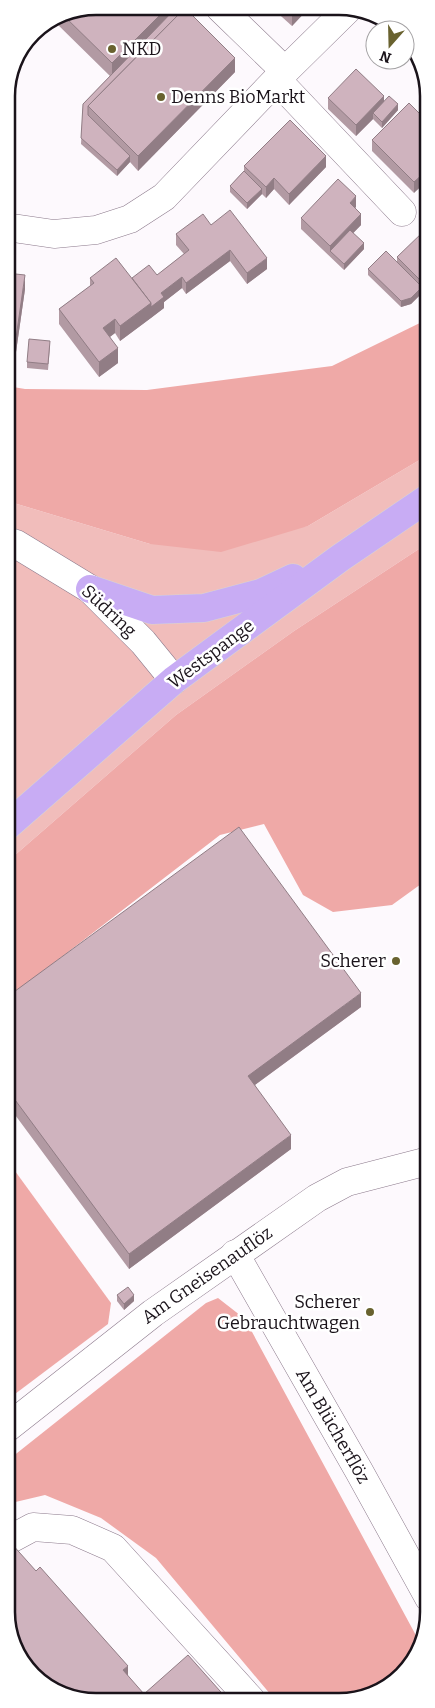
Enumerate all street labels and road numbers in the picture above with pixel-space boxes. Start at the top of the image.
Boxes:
street label: Südring [77,580,141,642]
street label: Westspange [164,614,258,694]
street label: Am Gneisenauflöz [137,1222,277,1328]
street label: Am Blücherflöz [291,1365,375,1487]

